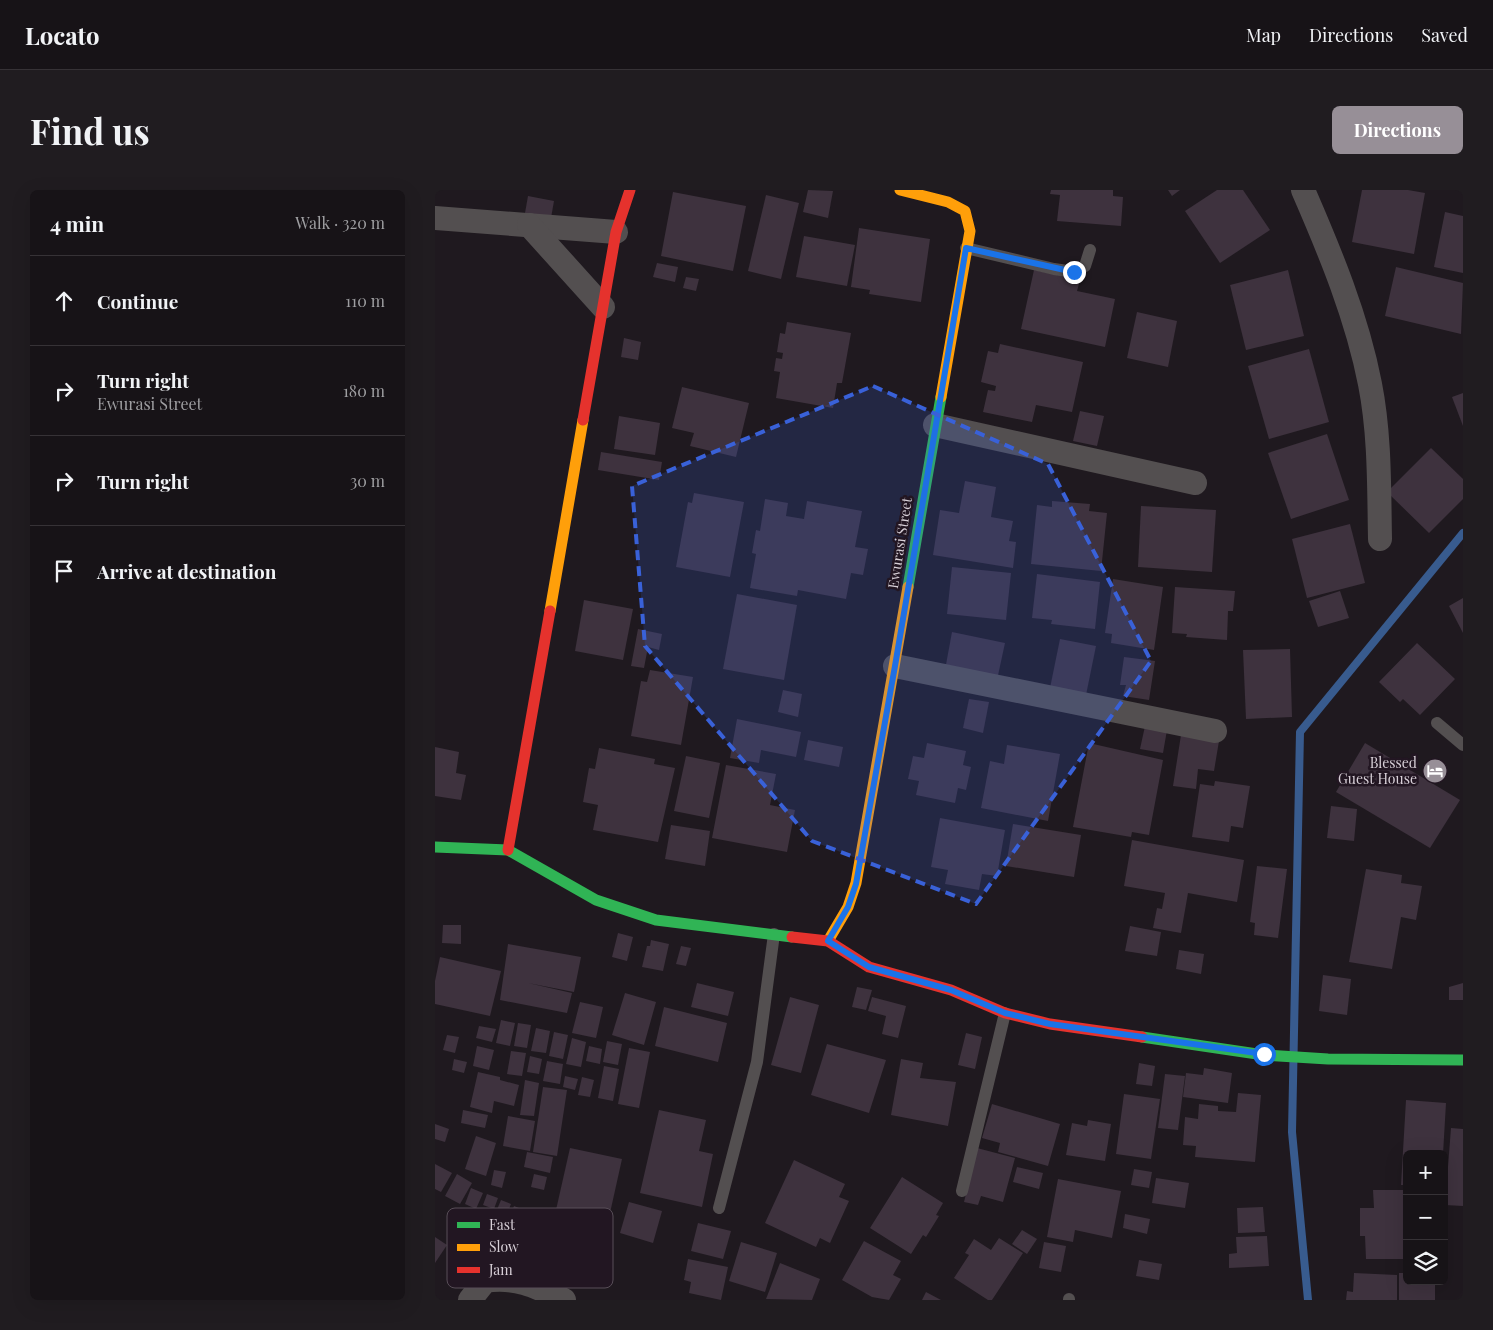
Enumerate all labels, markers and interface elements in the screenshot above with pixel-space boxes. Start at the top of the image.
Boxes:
text: Locato [25,19,99,51]
text: Map [1246,23,1281,47]
text: Directions [1309,23,1393,47]
text: Saved [1421,23,1468,47]
button: Directions [1332,106,1463,154]
text: Find us [30,107,150,154]
text: 4 min [50,209,104,237]
text: Walk · 320 m [295,212,385,233]
route end [1063,261,1086,284]
icon: ahead [50,287,78,315]
text: Continue [97,288,178,314]
text: 110 m [345,290,385,311]
text: Turn right [97,367,189,393]
icon: right [50,377,78,405]
text: 180 m [343,380,385,401]
text: Ewurasi Street [97,393,202,414]
icon: right [50,467,78,495]
text: Turn right [97,468,189,494]
text: 30 m [350,470,385,491]
street label: Ewurasi Street [883,495,916,590]
icon: arrive [50,557,78,585]
text: Arrive at destination [97,558,277,584]
place label: Blessed Guest House [1338,753,1417,788]
hotel icon: Blessed Guest House [1422,758,1448,784]
route start [1253,1043,1276,1066]
map controls [1403,1150,1448,1285]
button: + [1403,1150,1448,1195]
button: − [1403,1195,1448,1240]
legend [447,1208,613,1288]
text: Fast [489,1215,516,1234]
text: Slow [489,1237,519,1256]
button: layers [1403,1240,1448,1285]
text: Jam [488,1260,513,1279]

